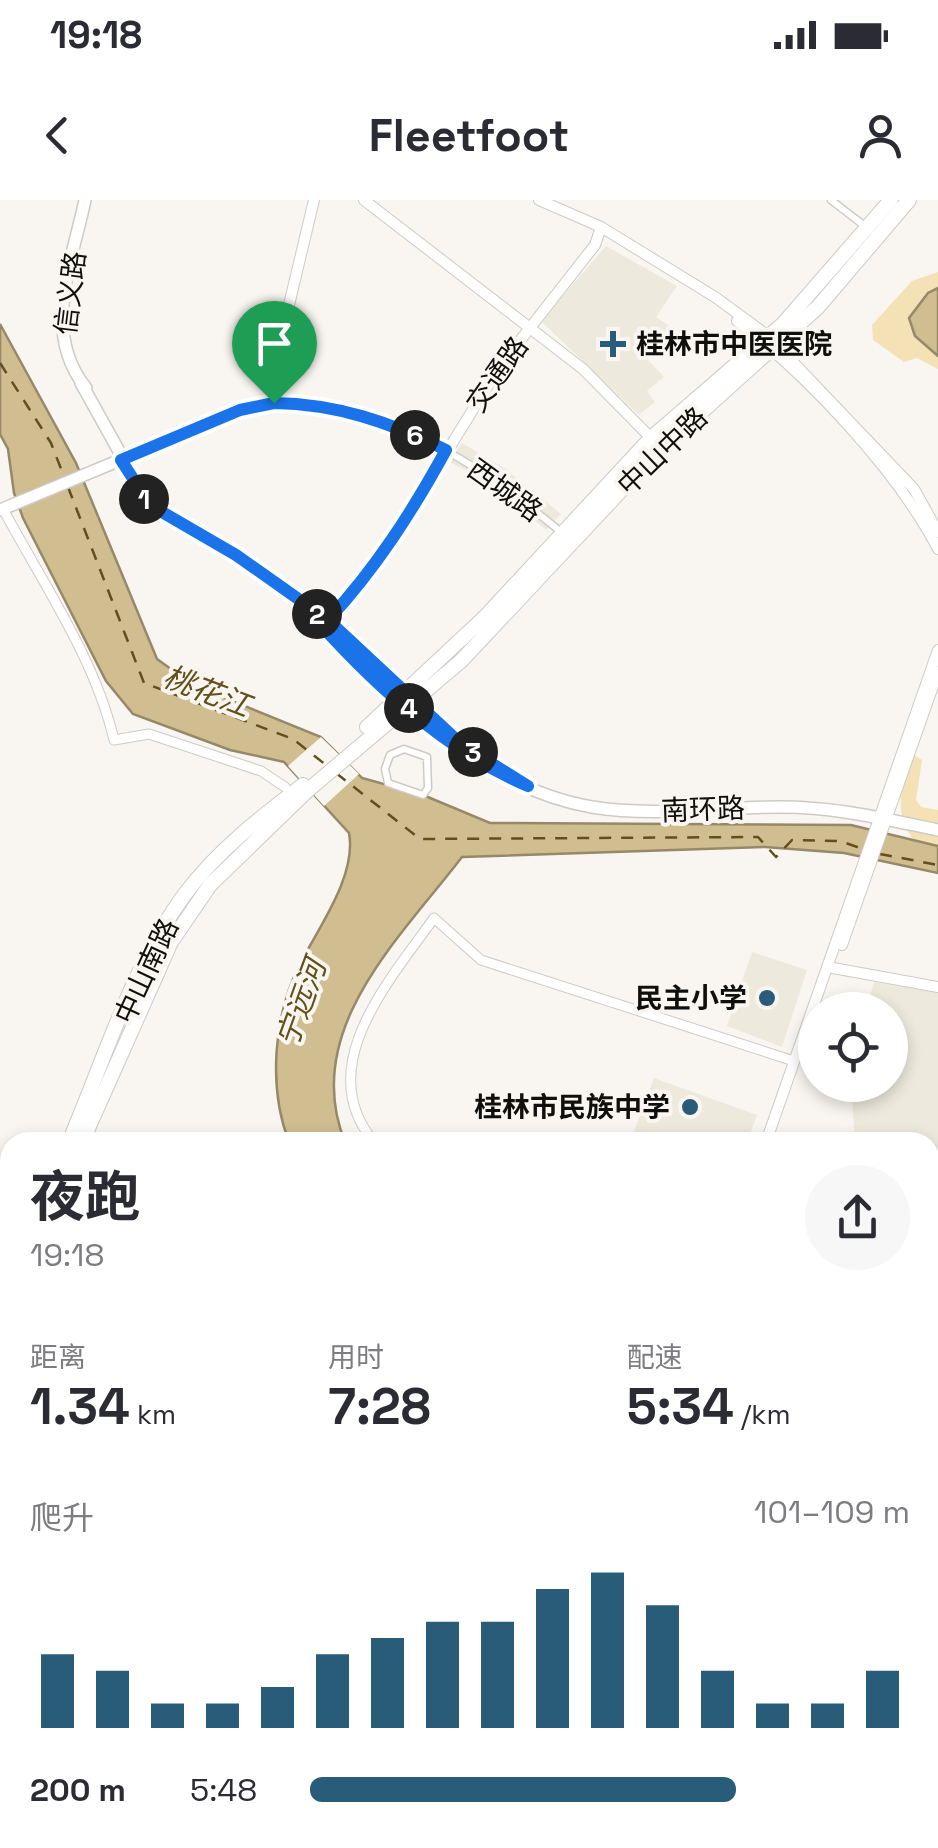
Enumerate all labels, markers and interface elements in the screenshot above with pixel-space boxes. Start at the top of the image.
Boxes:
text: 19:18 [50,11,142,59]
text: Fleetfoot [369,107,569,164]
icon: back [30,108,85,163]
icon: person [853,108,908,163]
street label: 信义路 [47,249,93,337]
pin [232,301,317,404]
icon: arrive [247,316,302,371]
place label: 桂林市中医医院 [636,326,832,362]
street label: 交通路 [458,329,536,419]
marker: 桂林市中医医院 [600,331,626,357]
street label: 中山中路 [609,399,715,503]
pin: 6 [390,410,440,460]
text: 6 [406,417,424,453]
street label: 西城路 [460,451,550,529]
pin: 1 [119,474,169,524]
text: 1 [138,481,150,517]
pin: 2 [292,589,342,639]
text: 2 [309,596,325,632]
water label: 桃花江 [158,657,259,726]
pin: 4 [384,683,434,733]
text: 4 [400,690,418,726]
pin: 3 [448,727,498,777]
text: 3 [464,734,482,770]
street label: 南环路 [660,790,746,828]
street label: 中山南路 [106,913,186,1029]
water label: 宁远河 [267,949,336,1052]
place label: 民主小学 [635,980,747,1016]
marker: 民主小学 [756,987,778,1009]
map controls [798,992,908,1102]
button: locate [798,992,908,1102]
place label: 桂林市民族中学 [474,1089,670,1125]
marker: 桂林市民族中学 [679,1096,701,1118]
text: 夜跑 [30,1162,140,1232]
button: share [805,1165,910,1270]
text: 19:18 [30,1235,104,1275]
text: 距离 [30,1339,86,1375]
text: 用时 [328,1339,384,1375]
text: 配速 [627,1339,683,1375]
text: 1.34 [30,1375,130,1439]
text: 7:28 [328,1375,431,1439]
text: 5:34 [627,1375,734,1439]
text: km [130,1396,176,1432]
text: /km [734,1396,790,1432]
text: 101–109 m [754,1492,910,1532]
text: 爬升 [30,1498,94,1538]
text: 200 m [30,1770,126,1810]
text: 5:48 [190,1770,257,1810]

